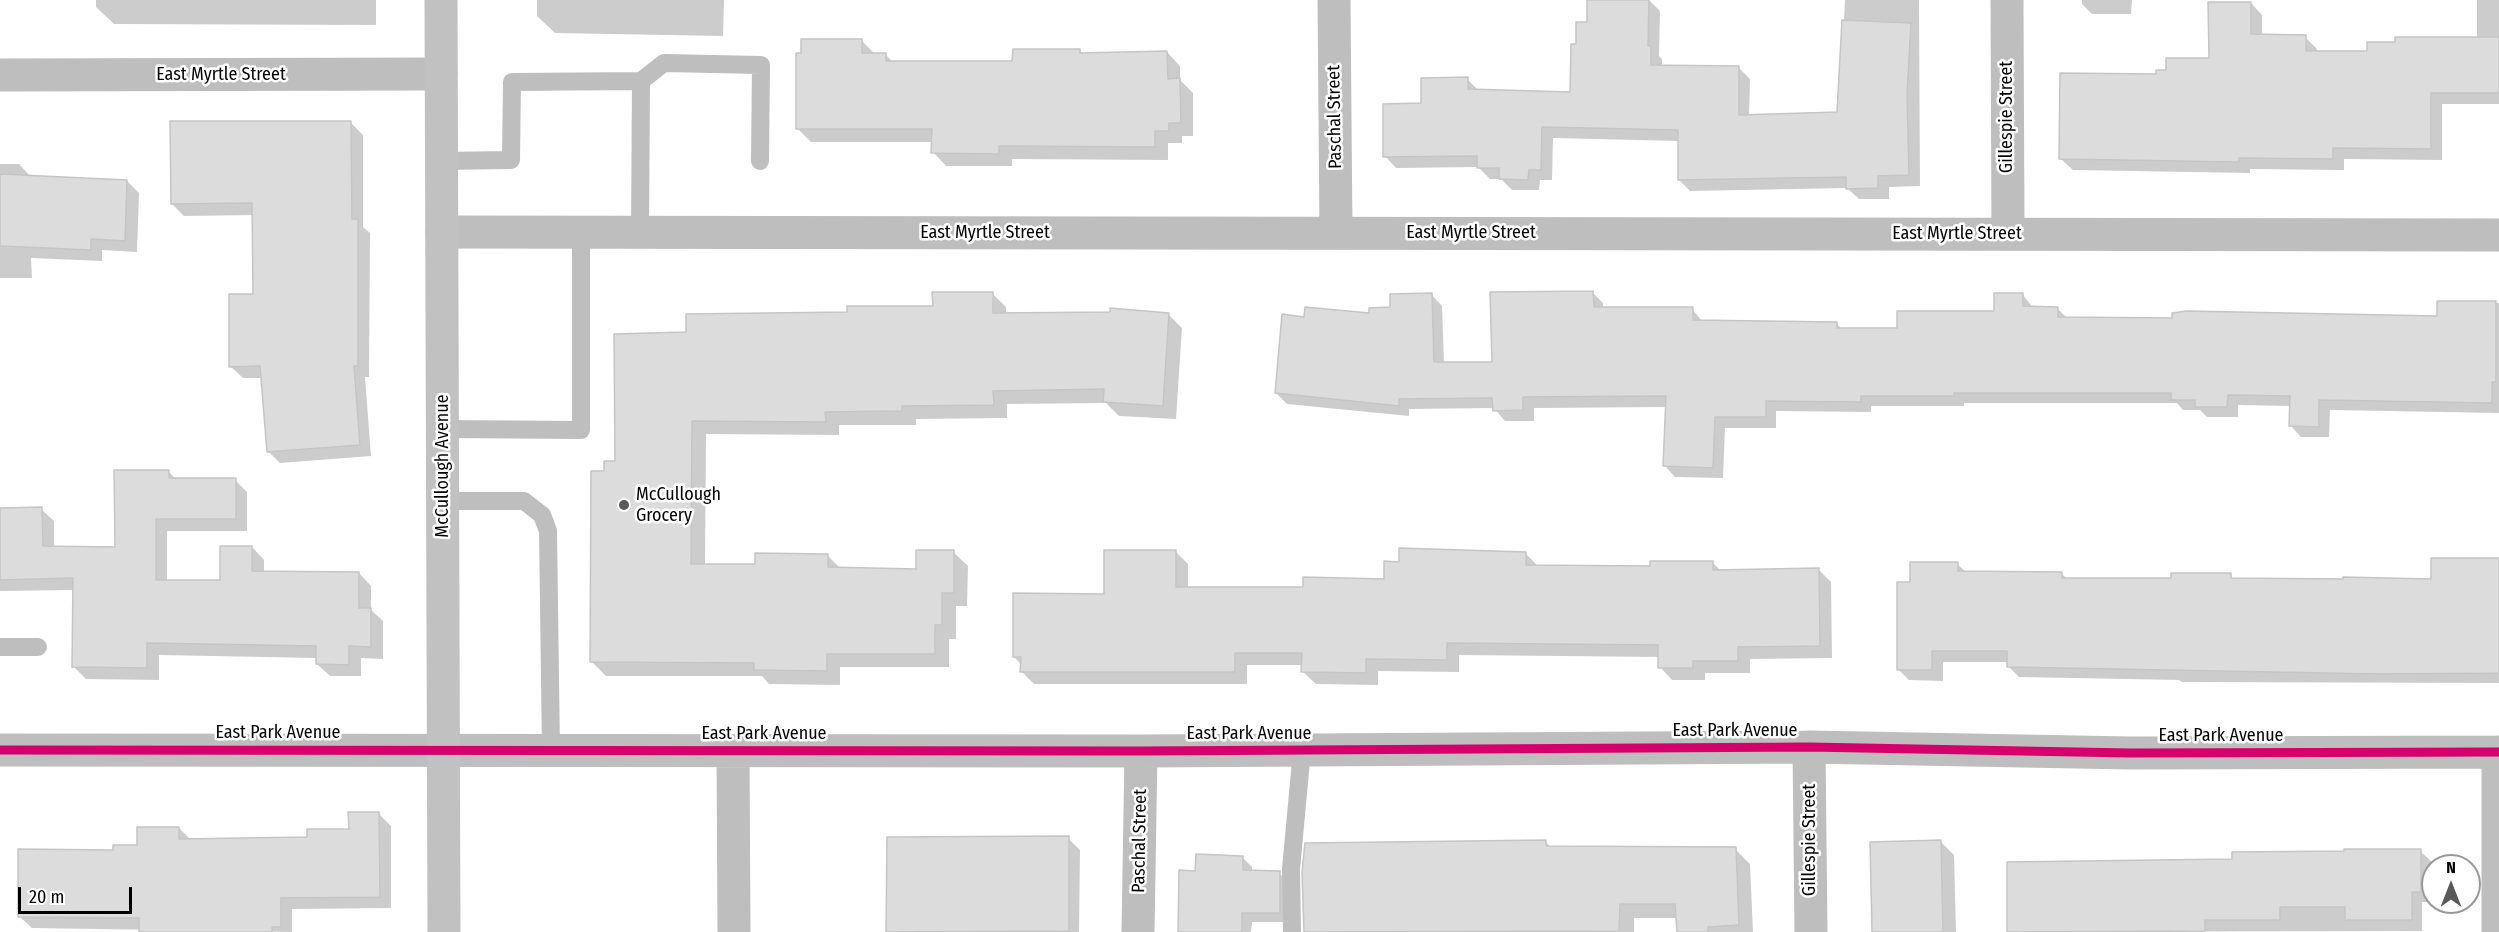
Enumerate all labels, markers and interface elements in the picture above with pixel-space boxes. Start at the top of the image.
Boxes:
street label: Gillespie Street [1996,61,2018,173]
street label: East Myrtle Street [156,64,286,86]
street label: Paschal Street [1323,65,1347,169]
street label: East Myrtle Street [920,222,1050,244]
street label: East Myrtle Street [1406,222,1536,244]
street label: East Myrtle Street [1892,223,2022,245]
street label: McCullough Avenue [432,394,454,538]
place label: McCullough Grocery [636,484,721,526]
marker: McCullough Grocery [617,498,631,512]
street label: East Park Avenue [1672,720,1798,742]
street label: East Park Avenue [215,722,341,744]
street label: East Park Avenue [701,723,827,745]
street label: East Park Avenue [1186,723,1312,745]
street label: East Park Avenue [2158,725,2284,747]
street label: Gillespie Street [1799,784,1821,896]
street label: Paschal Street [1128,789,1152,893]
north arrow [2421,854,2481,914]
text: N [2446,858,2456,877]
scale bar [21,875,135,913]
text: 20 m [29,886,64,908]

